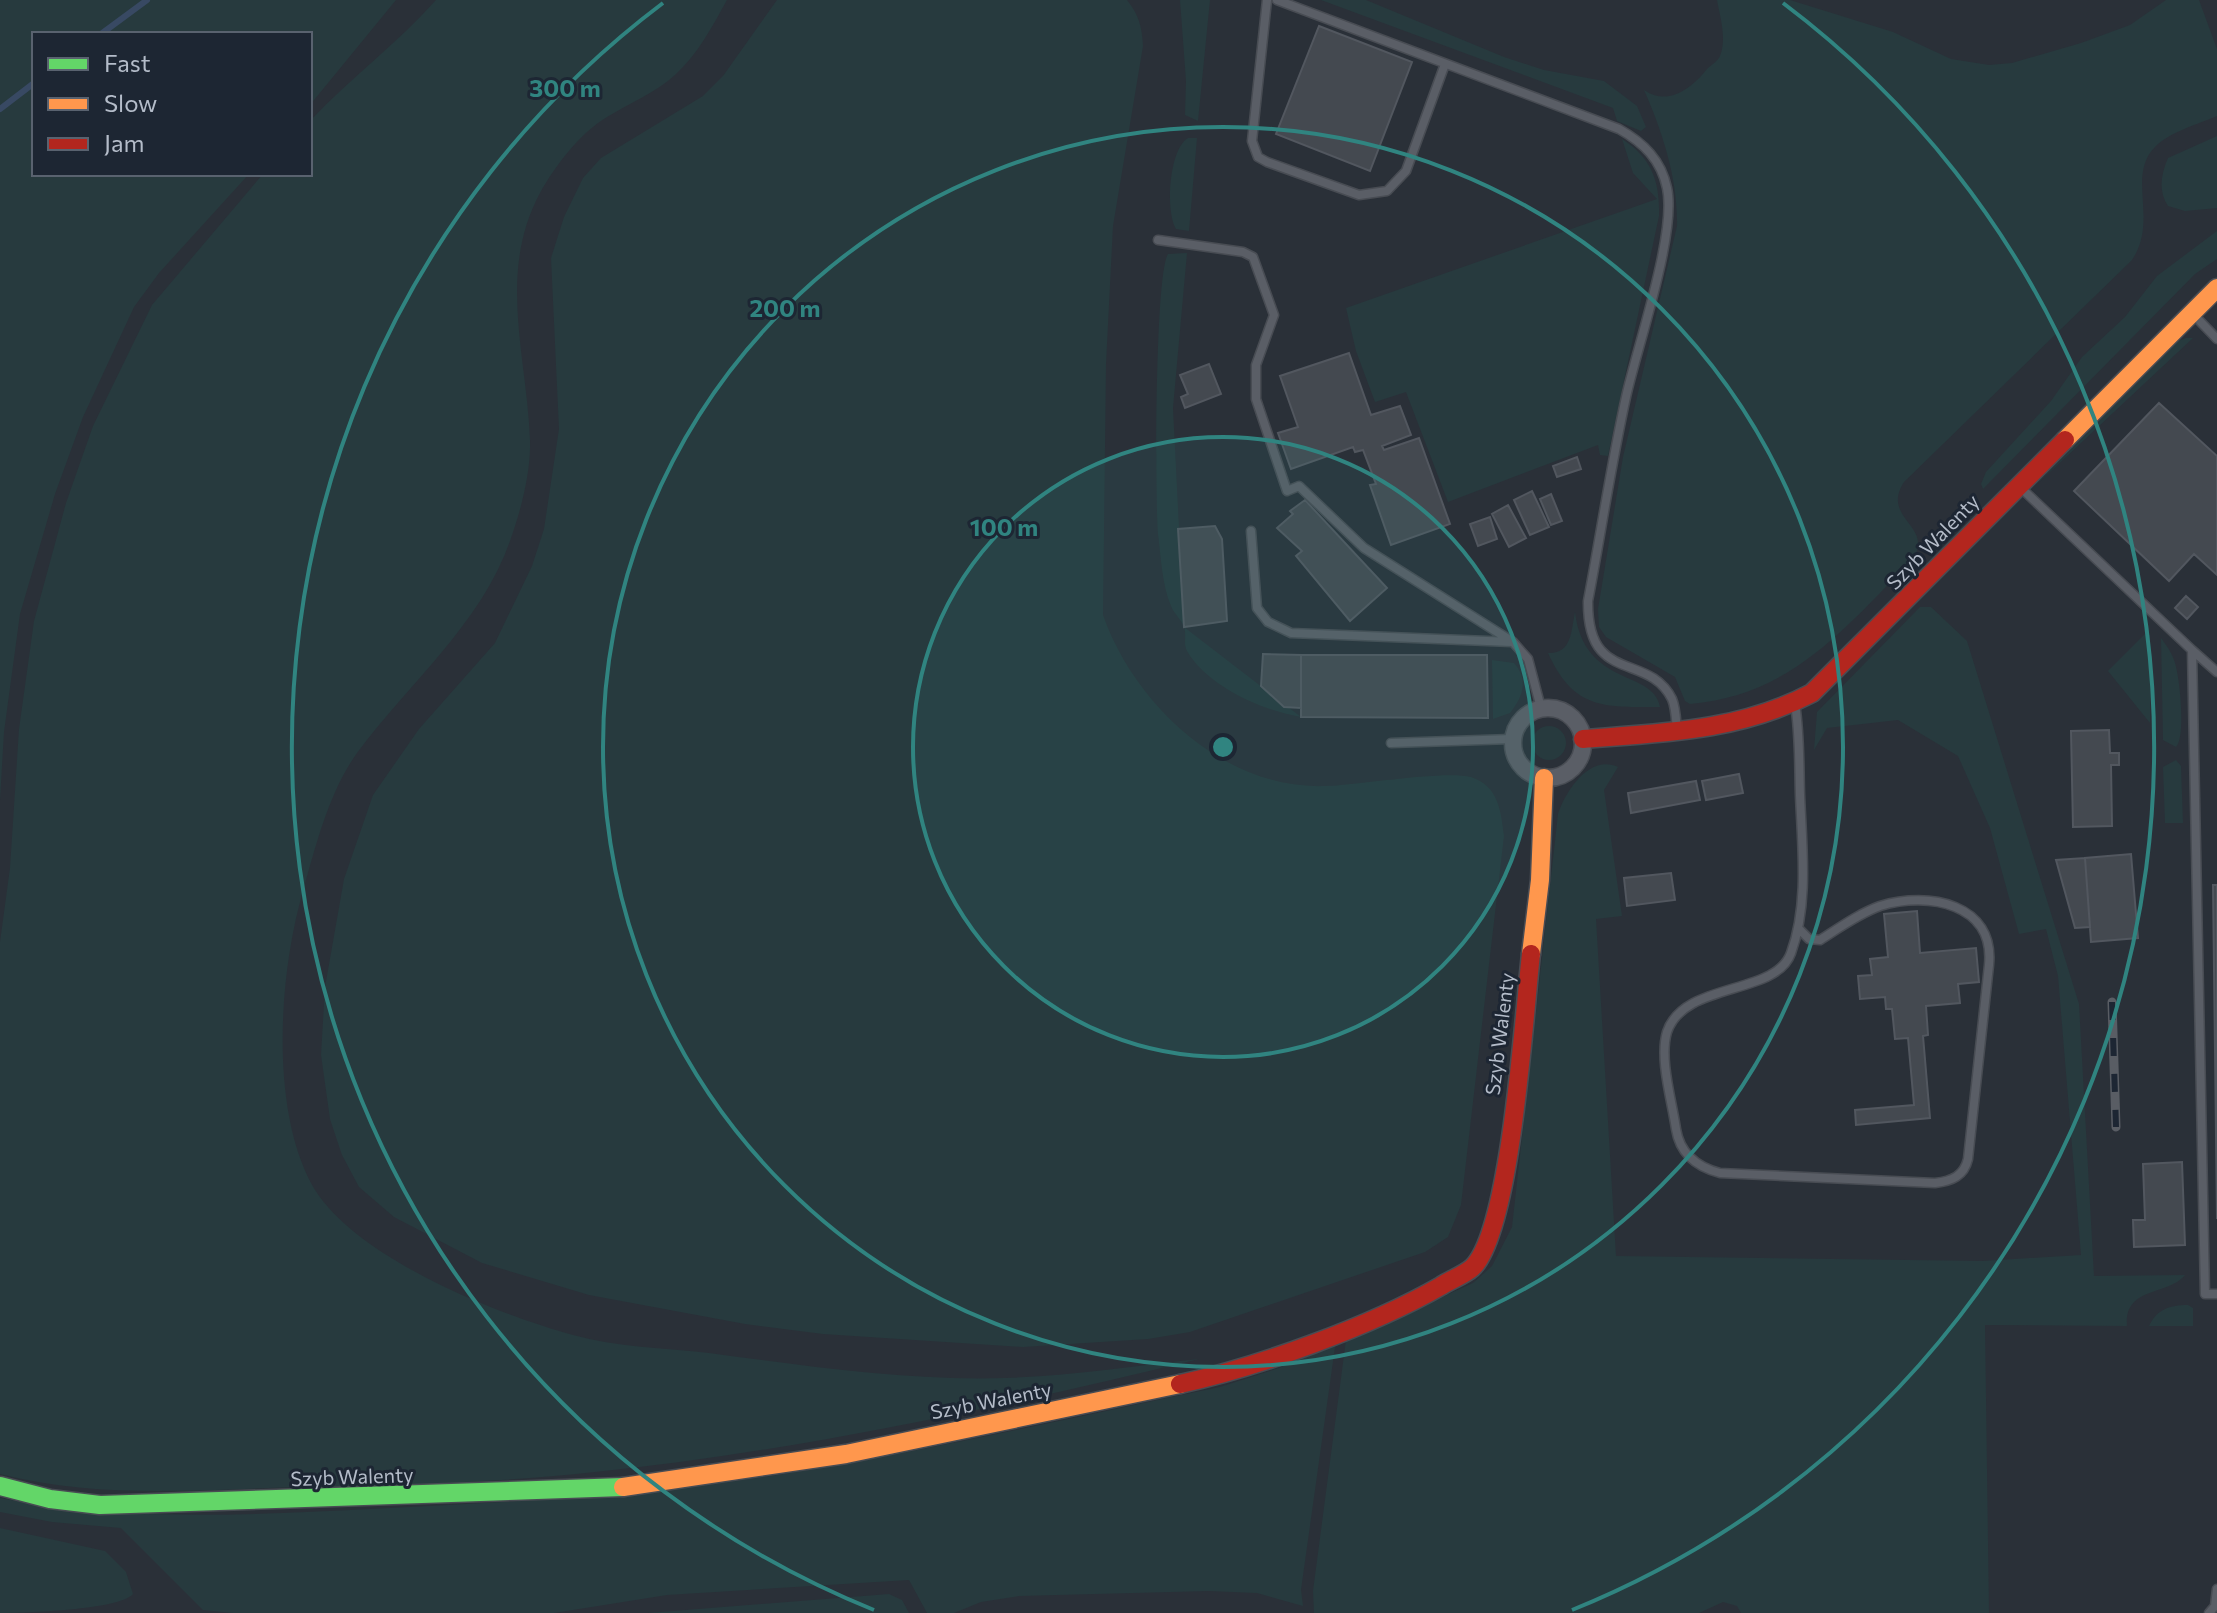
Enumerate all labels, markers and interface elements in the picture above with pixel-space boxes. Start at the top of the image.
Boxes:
legend [32,32,312,176]
text: Fast [104,48,151,77]
text: 300 m [529,73,601,102]
text: Slow [104,88,157,117]
text: Jam [104,128,144,157]
text: 200 m [750,293,820,322]
street label: Szyb Walenty [1881,489,1984,594]
text: 100 m [970,512,1038,541]
centre of rings [1209,733,1237,761]
street label: Szyb Walenty [1480,971,1518,1096]
street label: Szyb Walenty [928,1376,1054,1424]
street label: Szyb Walenty [290,1462,414,1490]

